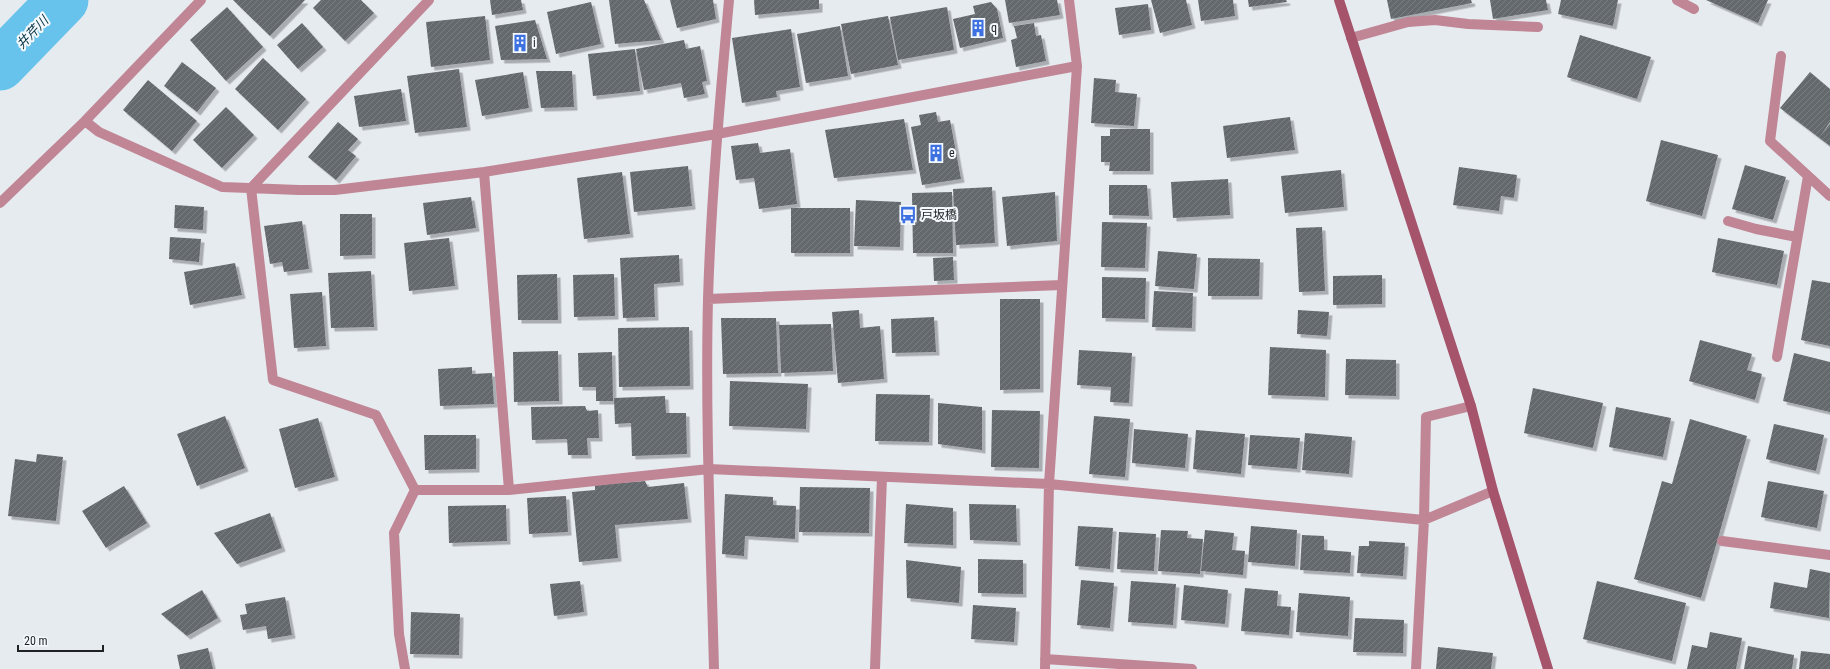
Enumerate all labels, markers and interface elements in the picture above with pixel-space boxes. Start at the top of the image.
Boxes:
water label: 井芹川 [13,12,53,52]
building icon: q [968,18,988,38]
place label: q [991,21,997,35]
building icon: i [510,33,530,53]
place label: i [533,36,536,50]
building icon: e [926,143,946,163]
place label: e [949,146,955,160]
bus stop icon: 戸坂橋 [898,205,918,225]
place label: 戸坂橋 [921,208,957,222]
scale bar [18,627,103,653]
text: 20 m [24,634,48,648]

